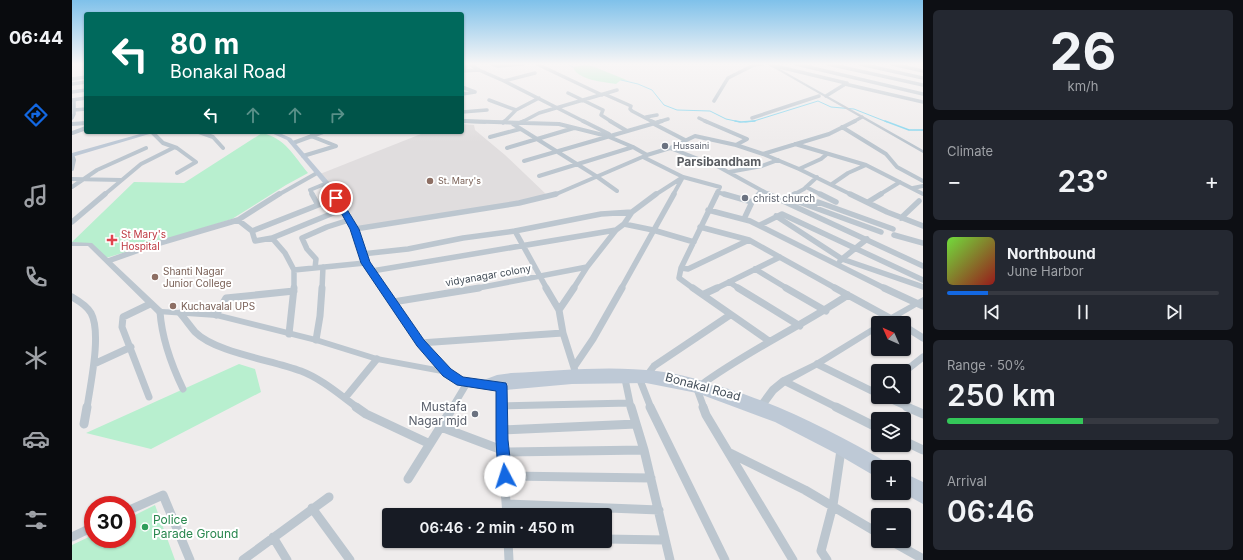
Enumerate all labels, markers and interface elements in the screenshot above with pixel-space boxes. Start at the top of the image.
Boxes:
text: 26 [1050,20,1116,83]
text: 06:44 [9,27,63,48]
text: 80 m [170,27,239,61]
icon: left [104,28,156,80]
text: Bonakal Road [170,61,286,82]
text: km/h [1068,78,1098,94]
icon: directions [22,101,50,129]
icon: left [200,104,222,126]
icon: ahead [242,104,264,126]
icon: ahead [284,104,306,126]
icon: right [326,104,348,126]
place label: Hussaini [673,140,709,151]
marker: Hussaini [660,141,670,151]
text: Climate [947,143,993,159]
district label: Parsibandham [677,154,761,169]
text: 23° [1057,163,1109,199]
text: − [947,168,962,194]
text: + [1204,168,1219,194]
place label: St. Mary's [438,175,481,186]
marker: St. Mary's [425,176,435,186]
pin [319,181,353,215]
icon: music [22,182,50,210]
icon: arrive [325,187,347,209]
place label: christ church [753,192,815,204]
marker: christ church [740,193,750,203]
place label: St Mary's Hospital [121,228,166,252]
marker: St Mary's Hospital [106,234,118,246]
text: Northbound [1007,244,1096,263]
street label: vidyanagar colony [444,261,532,288]
icon: phone [22,263,50,291]
text: June Harbor [1007,263,1084,279]
place label: Shanti Nagar Junior College [163,265,232,289]
marker: Shanti Nagar Junior College [150,272,160,282]
place label: Kuchavalal UPS [181,300,255,312]
marker: Kuchavalal UPS [168,301,178,311]
icon: previous [981,301,1003,323]
icon: pause [1072,301,1094,323]
icon: next [1163,301,1185,323]
north arrow [871,316,911,356]
map controls [871,316,911,548]
icon: climate [22,344,50,372]
text: Range · 50% [947,357,1026,373]
button: search [871,364,911,404]
street label: Bonakal Road [664,369,742,404]
text: 250 km [947,377,1056,413]
place label: Mustafa Nagar mjd [408,399,467,428]
marker: Mustafa Nagar mjd [470,409,480,419]
button: layers [871,412,911,452]
icon: car [22,425,50,453]
position arrow [484,455,526,497]
button: + [871,460,911,500]
text: Arrival [947,473,987,489]
text: 06:46 [947,493,1035,529]
speed limit sign: 30 [84,496,136,548]
icon: filters [22,506,50,534]
button: − [871,508,911,548]
place label: Police Parade Ground [153,512,238,541]
text: 06:46 · 2 min · 450 m [420,518,574,537]
marker: Police Parade Ground [140,522,150,532]

